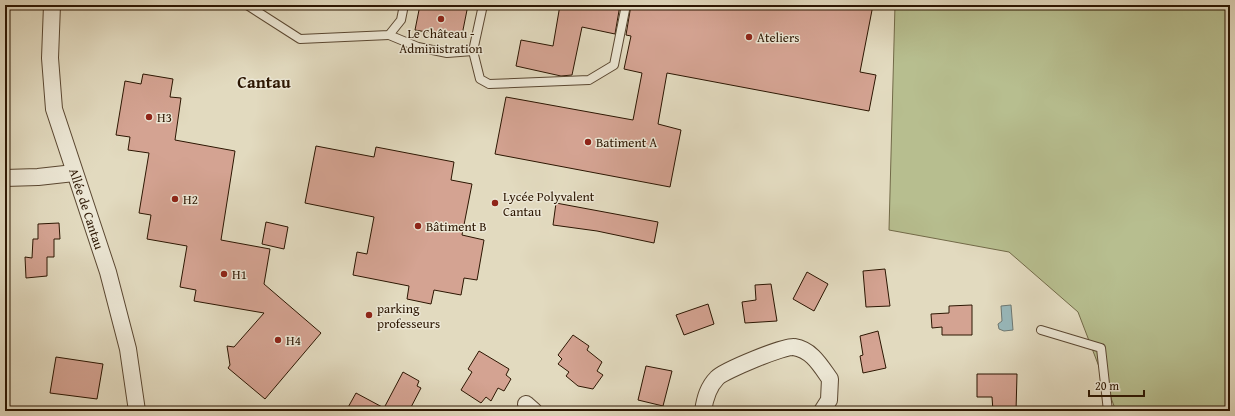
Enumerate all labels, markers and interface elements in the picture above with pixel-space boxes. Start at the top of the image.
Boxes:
marker: Le Château - Administration [436,14,446,24]
place label: Le Château - Administration [399,24,483,58]
place label: Ateliers [757,28,800,47]
marker: Ateliers [744,32,754,42]
district label: Cantau [237,69,291,94]
place label: H3 [157,108,172,127]
marker: H3 [144,112,154,122]
place label: Batiment A [596,133,657,152]
marker: Batiment A [583,137,593,147]
street label: Allée de Cantau [65,165,109,252]
place label: Lycée Polyvalent Cantau [503,187,595,221]
place label: H2 [183,190,198,209]
marker: H2 [170,194,180,204]
marker: Lycée Polyvalent Cantau [490,198,500,208]
place label: Bâtiment B [426,217,487,236]
marker: Bâtiment B [413,221,423,231]
place label: H1 [232,265,247,284]
marker: H1 [219,269,229,279]
place label: parking professeurs [377,299,440,333]
marker: parking professeurs [364,310,374,320]
place label: H4 [286,331,301,350]
marker: H4 [273,335,283,345]
scale bar [1089,372,1144,398]
text: 20 m [1095,377,1119,394]

